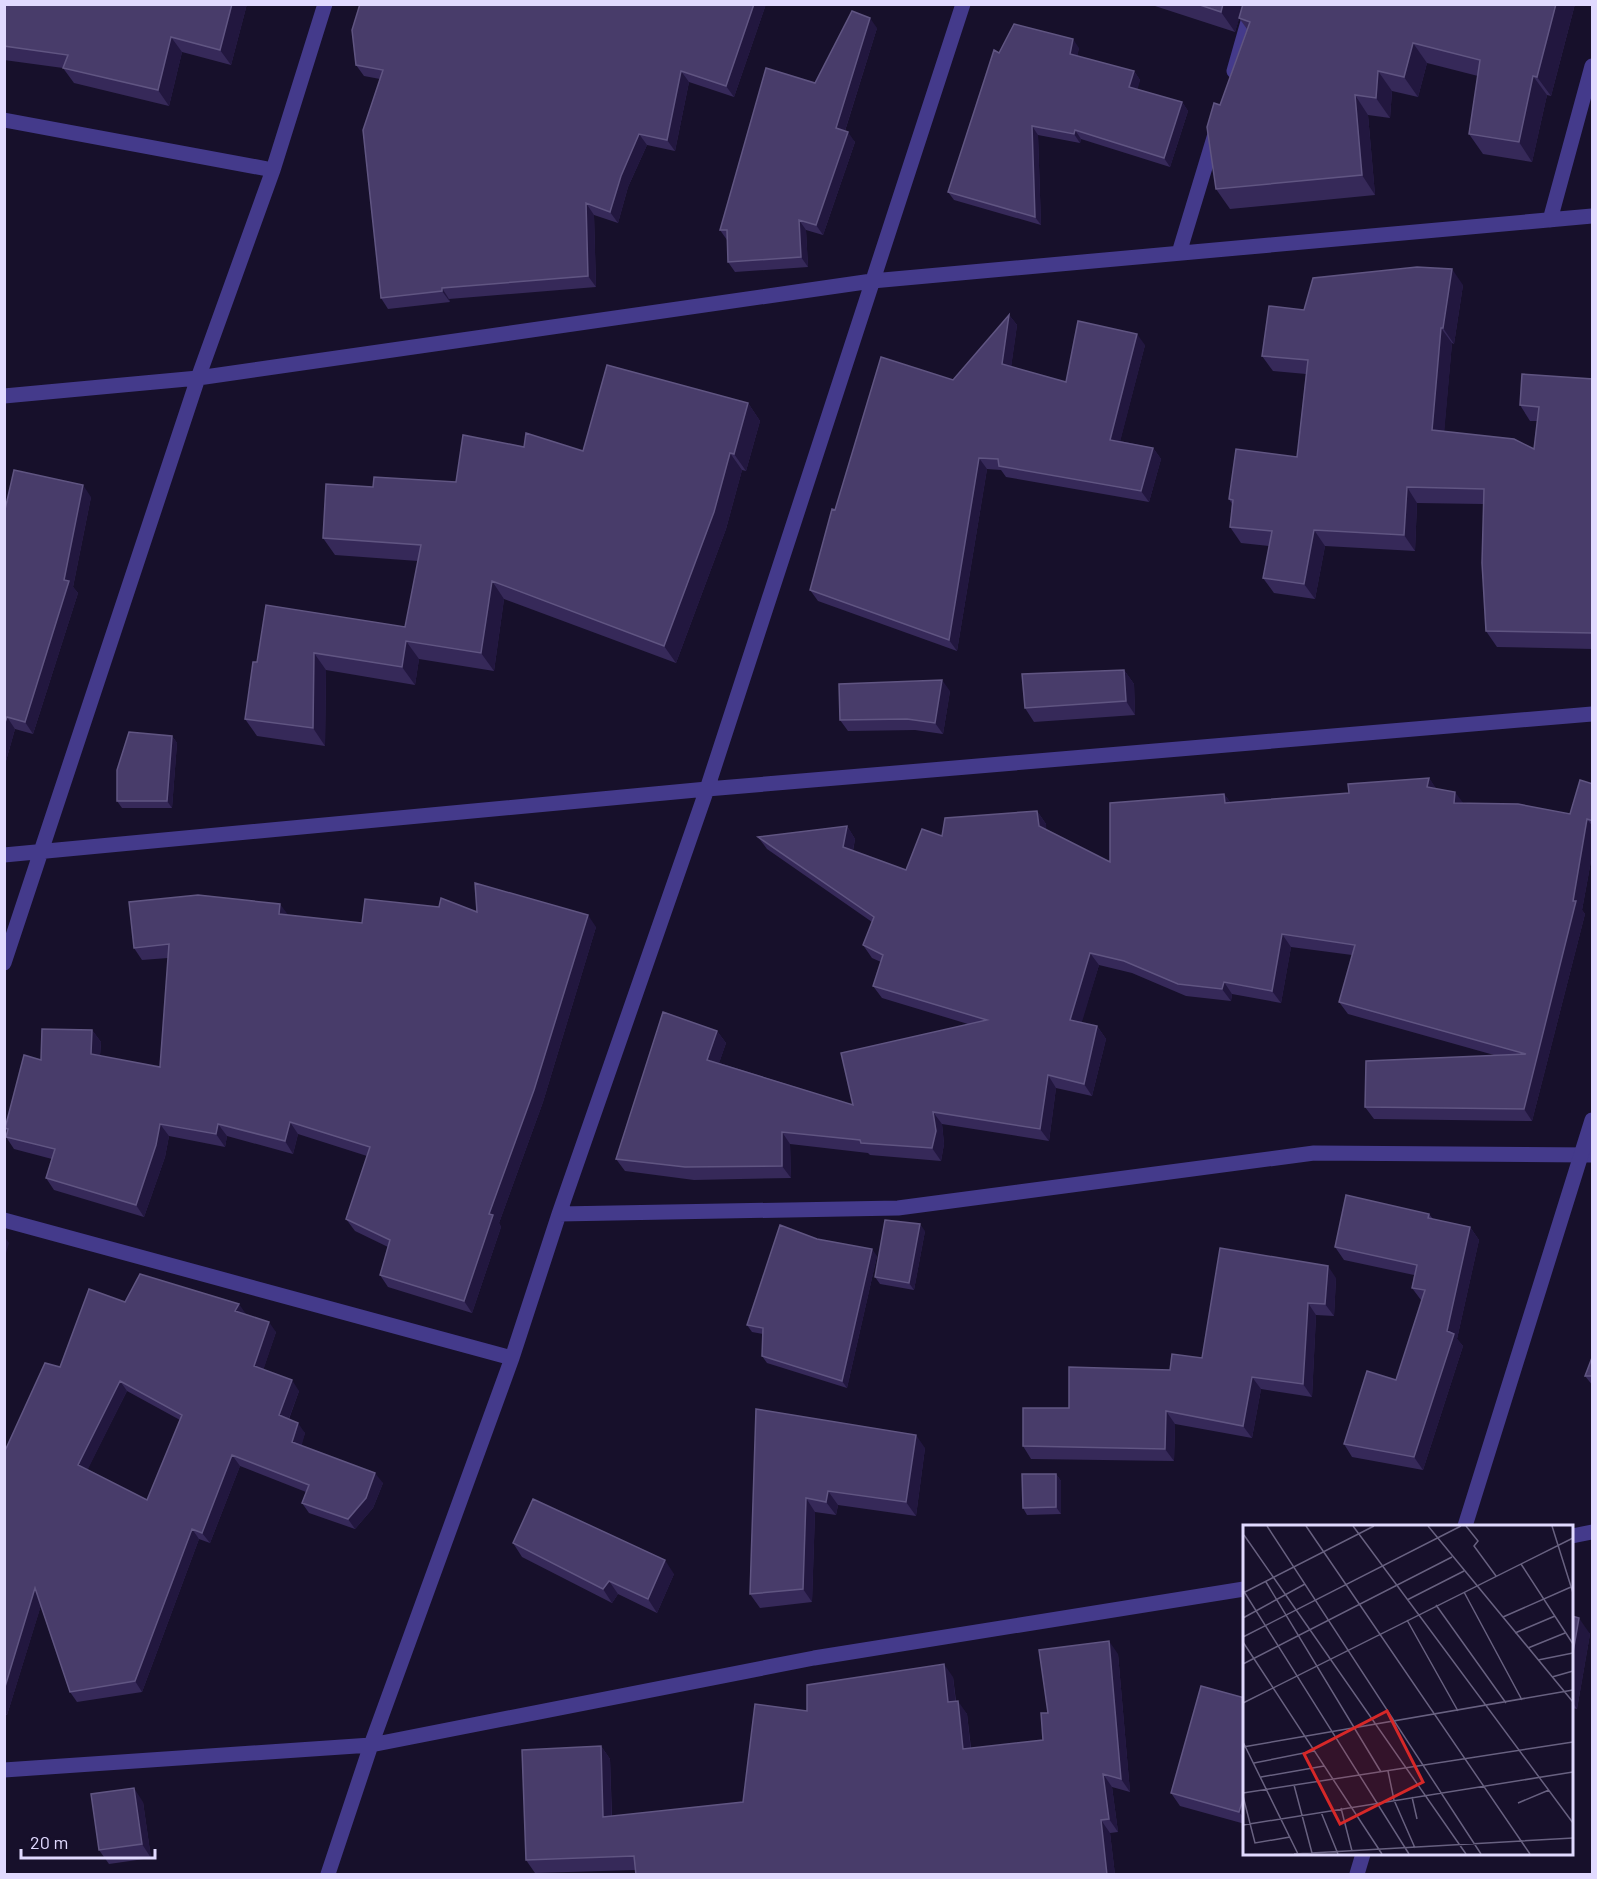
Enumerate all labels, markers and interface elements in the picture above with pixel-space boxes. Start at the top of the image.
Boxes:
inset map [1243,1525,1573,1855]
scale bar [21,1822,154,1860]
text: 20 m [30,1831,68,1853]

